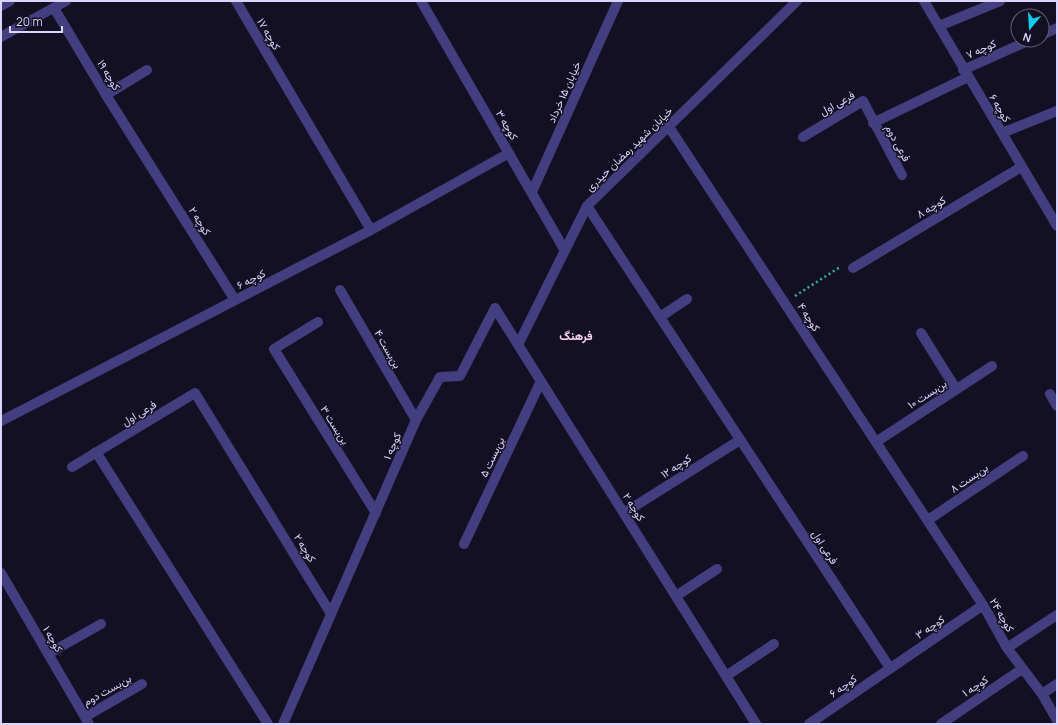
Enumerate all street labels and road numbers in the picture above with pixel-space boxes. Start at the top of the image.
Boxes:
street label: کوچه ۱۷ [253,15,285,53]
street label: کوچه ۷ [963,35,999,63]
street label: کوچه ۱۹ [94,57,125,94]
street label: خیابان ۱۵ خرداد [543,59,584,125]
street label: فرعی اول [817,87,857,118]
street label: کوچه ۶ [985,91,1015,125]
street label: خیابان شهید رمضان حیدری [582,103,675,194]
street label: کوچه ۳ [492,107,522,143]
street label: فرعی دوم [881,122,915,164]
street label: کوچه ۸ [913,192,949,222]
street label: کوچه ۲ [185,204,215,238]
street label: کوچه ۶ [234,265,268,293]
street label: کوچه ۴ [794,299,824,335]
street label: بن‌بست ۴ [371,327,406,371]
street label: بن‌بست ۱۰ [904,375,949,412]
street label: فرعی اول [119,396,159,429]
street label: بن‌بست ۳ [318,402,353,447]
street label: کوچه ۱ [379,430,405,462]
street label: بن‌بست ۵ [476,434,507,479]
street label: کوچه ۱۲ [657,450,695,482]
street label: بن‌بست ۸ [947,459,991,496]
street label: کوچه ۲ [619,490,649,524]
street label: فرعی اول [809,527,842,567]
street label: کوچه ۲ [290,531,320,565]
street label: کوچه ۲۴ [986,595,1018,635]
street label: کوچه ۳ [912,611,948,643]
street label: کوچه ۱ [39,623,67,655]
street label: بن‌بست دوم [80,670,134,710]
street label: کوچه ۶ [826,671,860,701]
street label: کوچه ۱ [959,671,991,701]

